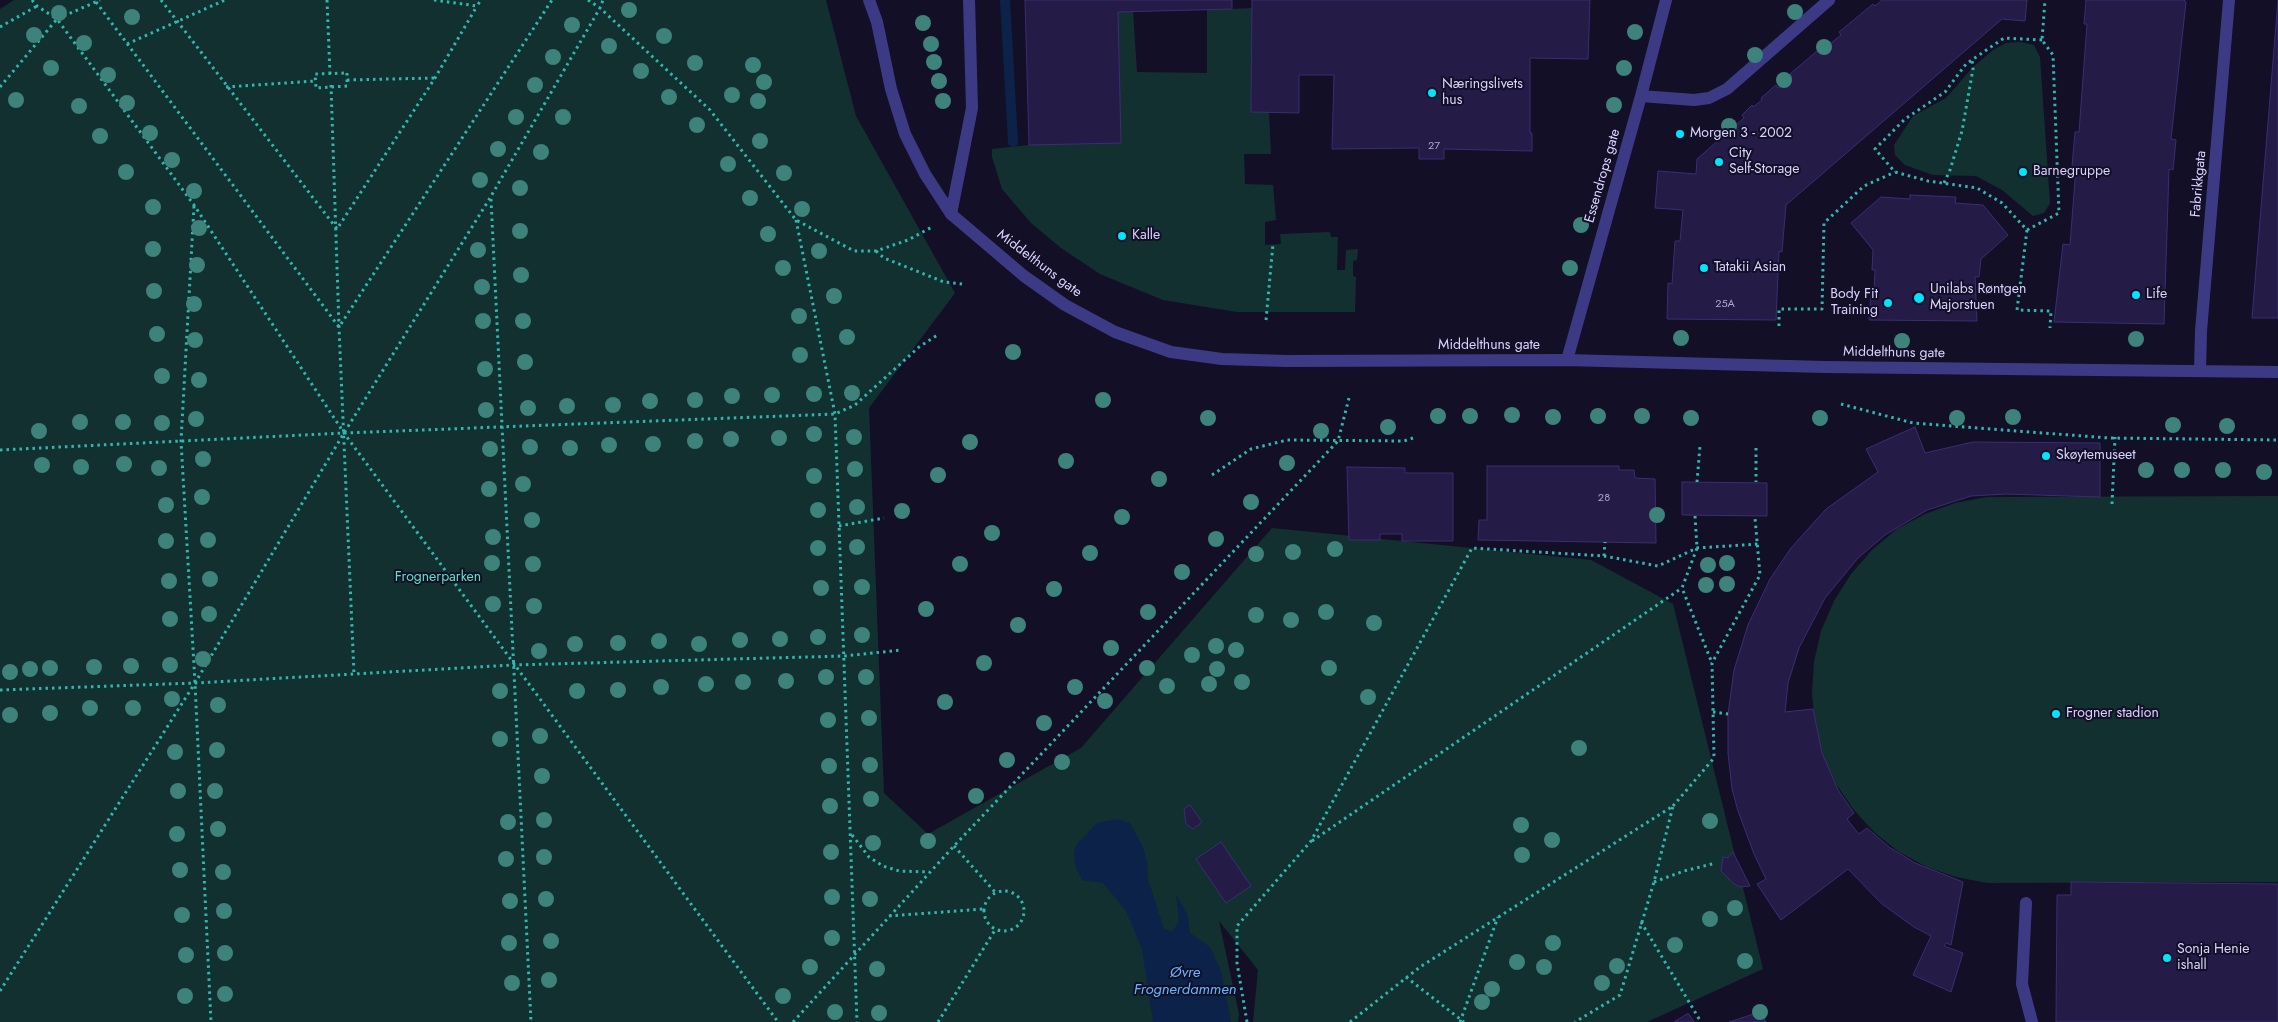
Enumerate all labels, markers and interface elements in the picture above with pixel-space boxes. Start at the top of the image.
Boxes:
place label: Næringslivets hus [1442,77,1523,110]
marker: Næringslivets hus [1426,87,1438,99]
place label: Morgen 3 - 2002 [1690,126,1792,142]
street label: Essendrops gate [1582,127,1624,225]
marker: Morgen 3 - 2002 [1674,128,1686,140]
house number: 27 [1428,139,1440,153]
place label: City Self-Storage [1729,146,1799,178]
street label: Fabrikkgata [2188,150,2210,218]
marker: City Self-Storage [1713,156,1725,168]
place label: Barnegruppe [2033,164,2110,180]
marker: Barnegruppe [2017,166,2029,178]
street label: Middelthuns gate [993,227,1085,301]
place label: Kalle [1132,228,1160,244]
marker: Kalle [1116,230,1128,242]
place label: Tatakii Asian [1714,260,1786,276]
marker: Tatakii Asian [1698,262,1710,274]
place label: Unilabs Røntgen Majorstuen [1930,282,2026,314]
place label: Body Fit Training [1830,287,1878,320]
place label: Life [2146,287,2167,303]
marker: Life [2130,289,2142,301]
marker: Unilabs Røntgen Majorstuen [1912,291,1926,305]
house number: 25A [1715,297,1735,311]
marker: Body Fit Training [1882,297,1894,309]
street label: Middelthuns gate [1438,338,1540,354]
street label: Middelthuns gate [1843,344,1945,362]
place label: Skøytemuseet [2056,448,2136,464]
marker: Skøytemuseet [2040,450,2052,462]
house number: 28 [1598,491,1610,505]
park label: Frognerparken [395,570,481,586]
place label: Frogner stadion [2066,706,2159,722]
marker: Frogner stadion [2050,708,2062,720]
place label: Sonja Henie ishall [2177,942,2250,974]
marker: Sonja Henie ishall [2161,952,2173,964]
water label: Øvre Frognerdammen [1134,964,1236,999]

